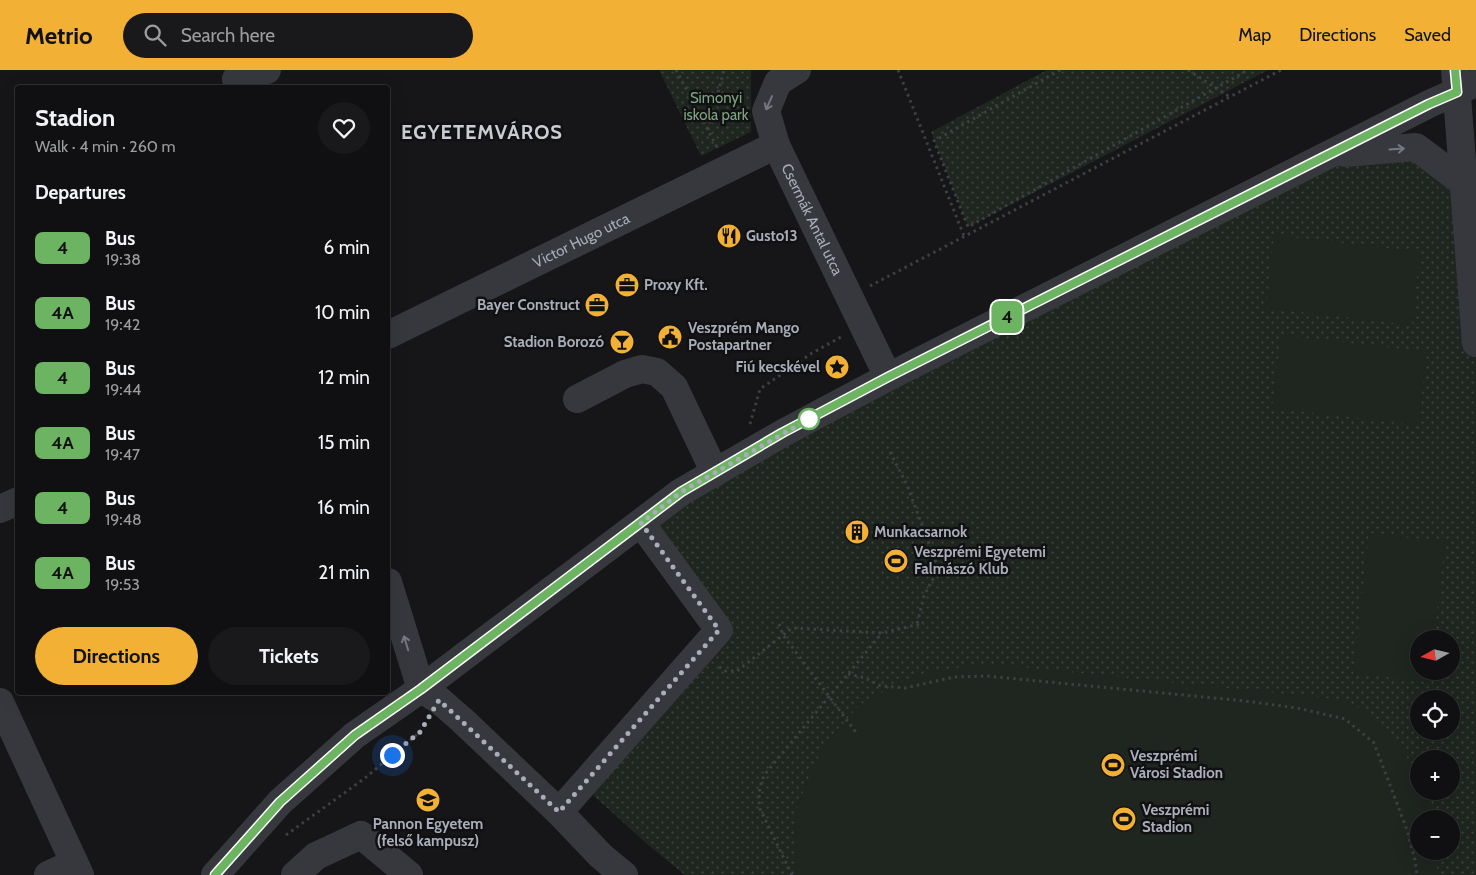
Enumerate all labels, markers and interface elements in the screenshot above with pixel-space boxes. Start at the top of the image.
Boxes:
search box [123,13,473,58]
text: Metrio [25,21,93,50]
icon: search [141,21,169,49]
text: Search here [181,24,275,47]
text: Map [1238,24,1271,46]
text: Directions [1299,24,1376,46]
text: Saved [1404,24,1451,46]
park label: Simonyi iskola park [683,89,749,124]
one-way arrow [764,95,774,110]
button: heart [318,102,370,154]
text: Stadion [35,103,115,132]
district label: EGYETEMVÁROS [401,120,563,144]
text: Walk · 4 min · 260 m [35,137,176,156]
one-way arrow [1389,144,1405,153]
street label: Csermák Antal utca [777,161,847,279]
text: Departures [35,181,126,204]
street label: Victor Hugo utca [530,209,633,272]
restaurant icon: Gusto13 [716,223,742,249]
text: Bus [105,227,135,250]
place label: Gusto13 [746,227,797,245]
text: 6 min [324,236,370,259]
text: 4 [57,237,68,259]
text: 19:38 [105,250,141,269]
office icon: Proxy Kft. [614,272,640,298]
place label: Proxy Kft. [644,276,708,294]
text: Bus [105,292,135,315]
office icon: Bayer Construct [584,292,610,318]
place label: Bayer Construct [477,296,580,314]
text: 10 min [315,301,370,324]
line badge: 4 [991,301,1023,333]
text: 4A [51,302,74,324]
text: 4 [1001,306,1013,328]
text: 19:42 [105,315,140,334]
place label: Veszprém Mango Postapartner [688,319,800,354]
public building icon: Veszprém Mango Postapartner [657,324,683,350]
bar icon: Stadion Borozó [609,329,635,355]
place label: Stadion Borozó [504,333,604,351]
place icon: Fiú kecskével [824,354,850,380]
text: Bus [105,357,135,380]
place label: Fiú kecskével [736,358,820,376]
text: 12 min [318,366,370,389]
text: 4 [57,367,68,389]
text: 19:44 [105,380,141,399]
unlabelled marker [798,408,820,430]
text: Bus [105,422,135,445]
text: 15 min [318,431,370,454]
text: 4A [51,432,74,454]
text: 19:47 [105,445,140,464]
text: Bus [105,487,135,510]
text: 16 min [317,496,370,519]
text: 4 [57,497,68,519]
text: 19:48 [105,510,142,529]
building icon: Munkacsarnok [844,519,870,545]
place label: Munkacsarnok [874,523,968,541]
place label: Veszprémi Egyetemi Falmászó Klub [914,543,1046,578]
sports icon: Veszprémi Egyetemi Falmászó Klub [883,548,909,574]
text: Bus [105,552,135,575]
text: 21 min [318,561,370,584]
text: 4A [51,562,74,584]
text: 19:53 [105,575,140,594]
button: Directions [35,627,198,685]
button: Tickets [208,627,370,685]
north arrow [1410,630,1460,680]
map controls [1410,630,1460,860]
one-way arrow [401,635,411,651]
button: locate [1410,690,1460,740]
your location [380,743,405,768]
place label: Veszprémi Városi Stadion [1130,747,1223,782]
button: + [1410,750,1460,800]
sports icon: Veszprémi Városi Stadion [1100,752,1126,778]
school or university icon: Pannon Egyetem (felső kampusz) [415,787,441,813]
place label: Veszprémi Stadion [1142,801,1209,836]
sports icon: Veszprémi Stadion [1111,806,1137,832]
button: − [1410,810,1460,860]
place label: Pannon Egyetem (felső kampusz) [373,815,483,850]

